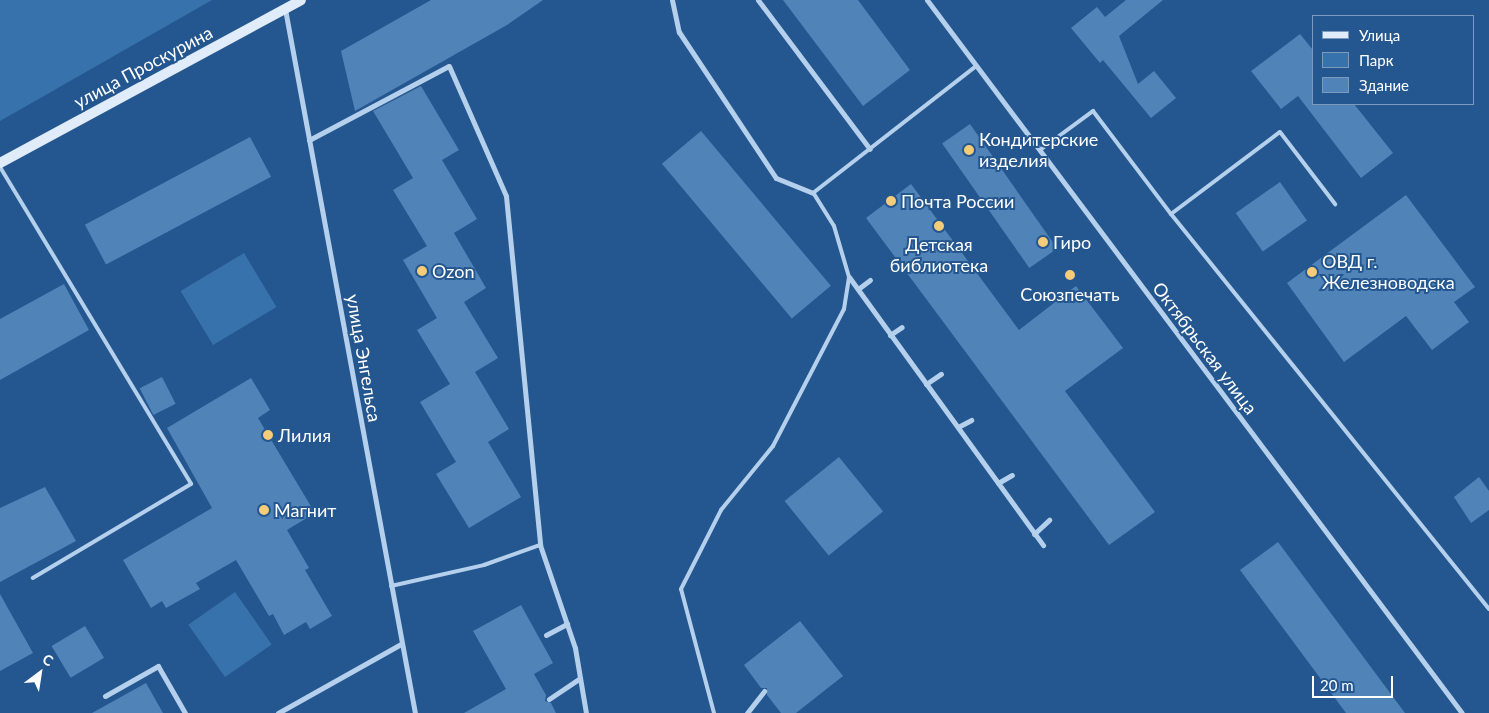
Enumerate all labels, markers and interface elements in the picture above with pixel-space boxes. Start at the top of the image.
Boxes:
legend [1312,15,1474,105]
street label: улица Проскурина [70,21,216,113]
text: Улица [1359,26,1400,44]
text: Парк [1359,51,1393,69]
text: Здание [1359,76,1409,94]
place label: Кондитерские изделия [979,129,1098,172]
marker: Кондитерские изделия [963,144,975,156]
place label: Почта России [901,190,1014,212]
marker: Почта России [885,195,897,207]
marker: Детская библиотека [933,220,945,232]
place label: Гиро [1053,231,1091,253]
place label: Детская библиотека [890,234,988,276]
marker: Гиро [1037,236,1049,248]
place label: ОВД г. Железноводска [1322,251,1455,294]
place label: Ozon [432,260,474,282]
marker: Ozon [416,265,428,277]
marker: ОВД г. Железноводска [1306,266,1318,278]
marker: Союзпечать [1064,269,1076,281]
street label: Октябрьская улица [1148,278,1262,418]
place label: Союзпечать [1020,283,1120,305]
street label: улица Энгельса [342,293,386,423]
place label: Лилия [278,424,331,446]
marker: Лилия [262,429,274,441]
place label: Магнит [274,499,336,521]
marker: Магнит [258,504,270,516]
north arrow [15,648,65,698]
text: С [40,650,56,669]
scale bar [1314,666,1395,698]
text: 20 m [1320,676,1354,694]

